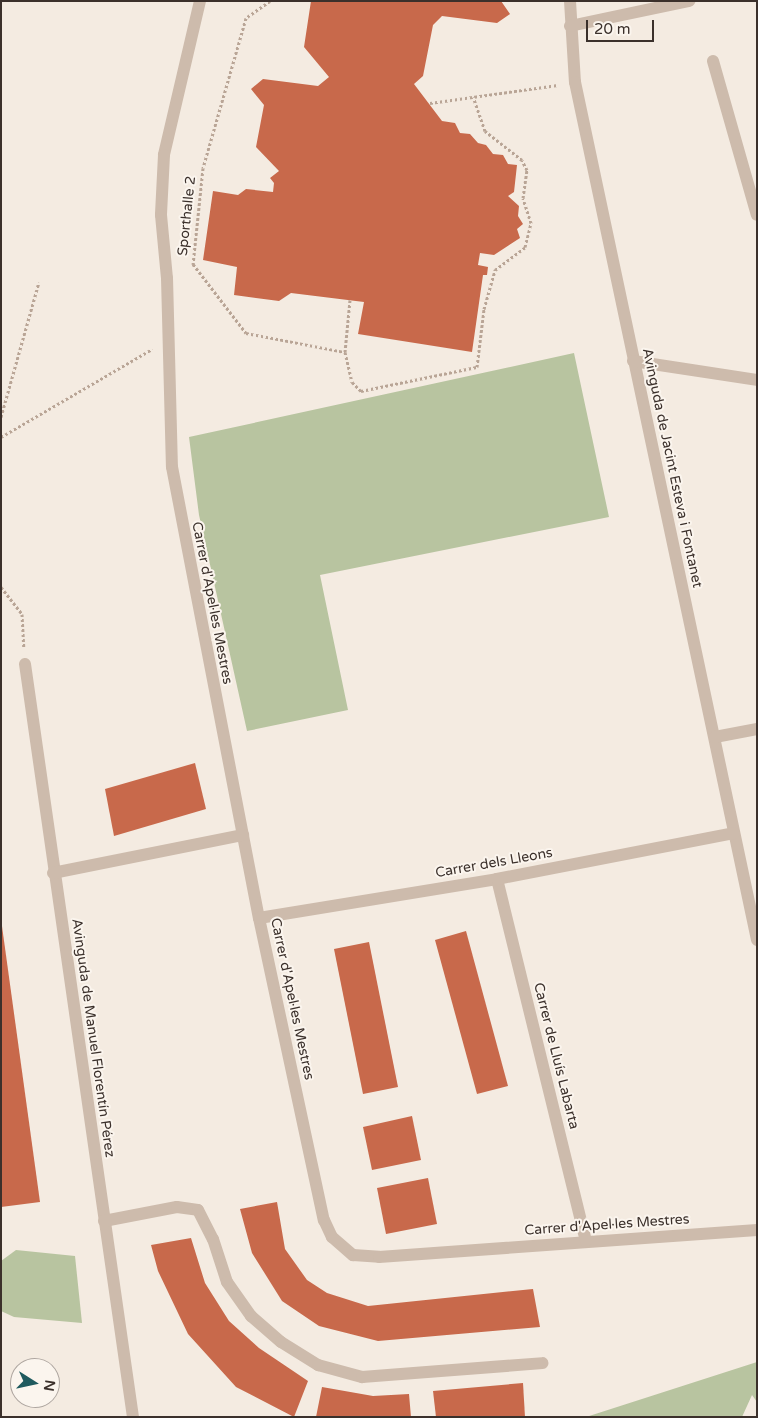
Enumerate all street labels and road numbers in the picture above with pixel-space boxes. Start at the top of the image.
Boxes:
street label: Sporthalle 2 [174,175,200,257]
street label: Avinguda de Jacint Esteva i Fontanet [638,347,706,589]
street label: Carrer d'Apel·les Mestres [188,520,236,686]
street label: Carrer dels Lleons [434,844,554,882]
street label: Carrer d'Apel·les Mestres [267,916,317,1082]
street label: Avinguda de Manuel Florentín Pérez [68,918,118,1158]
street label: Carrer de Lluís Labarta [530,981,582,1131]
street label: Carrer d'Apel·les Mestres [524,1211,690,1239]

